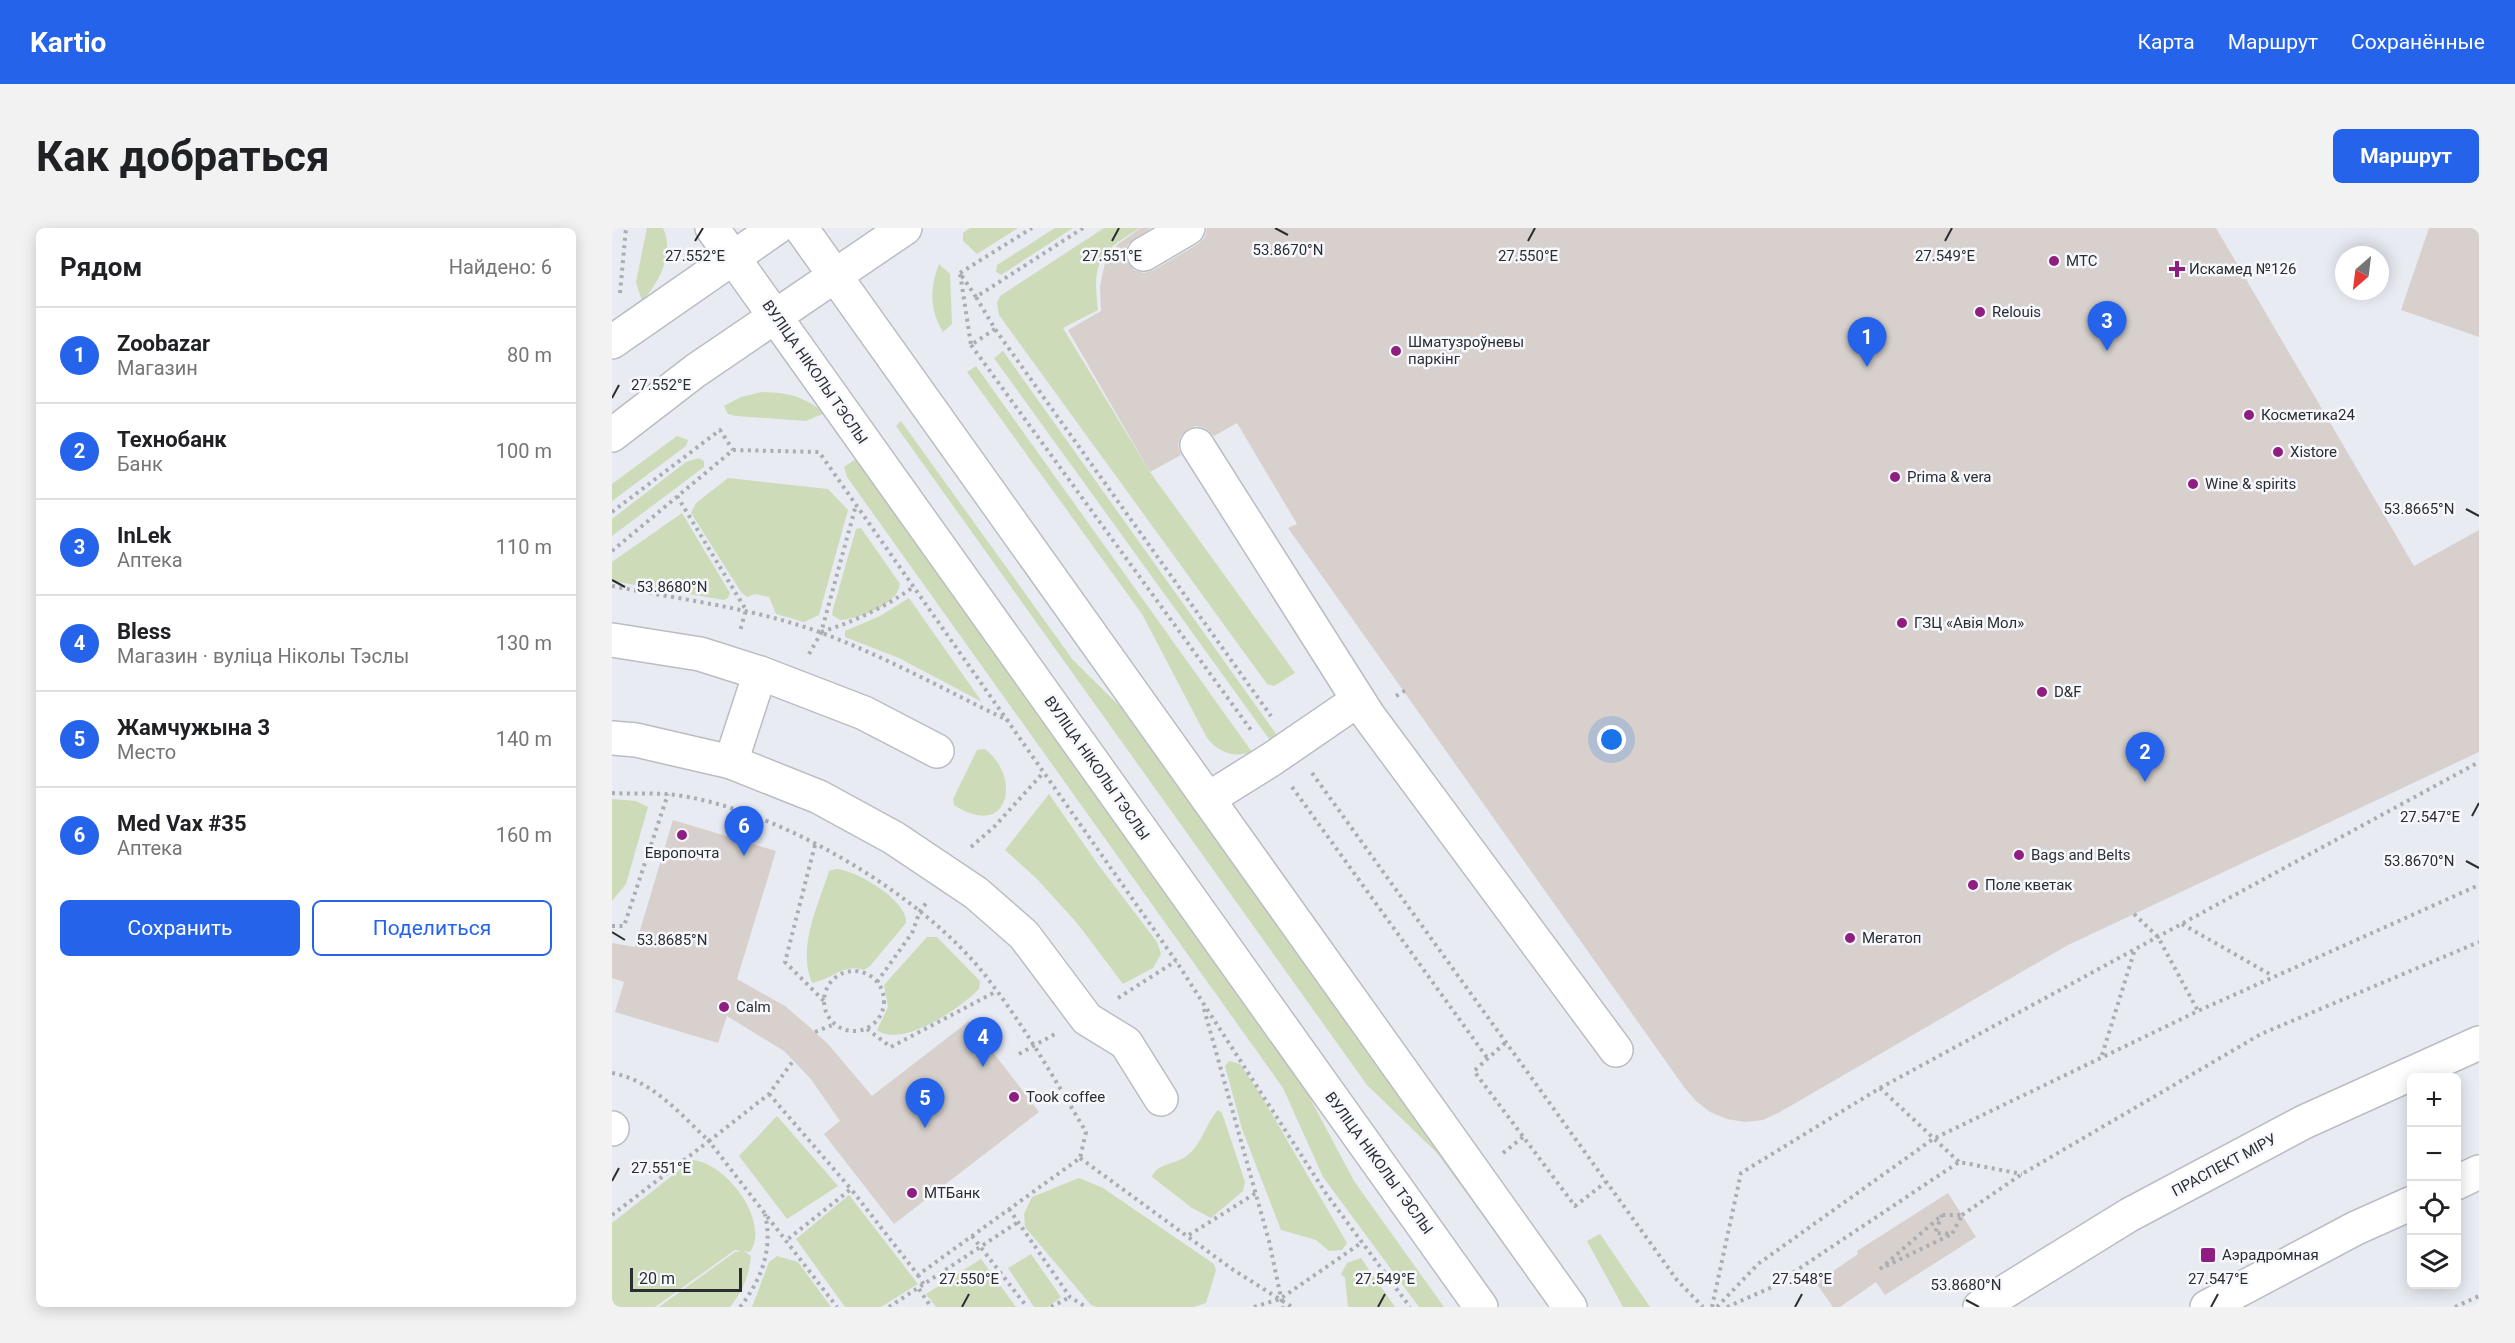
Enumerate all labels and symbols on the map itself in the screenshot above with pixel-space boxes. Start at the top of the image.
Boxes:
text: 53.8670°N [1253,241,1323,259]
north arrow [2335,246,2389,300]
text: 27.552°E [665,247,726,265]
text: 27.551°E [1082,247,1143,265]
text: 27.550°E [1498,247,1559,265]
text: 27.549°E [1915,247,1976,265]
place label: МТС [2066,252,2098,270]
marker: МТС [2047,254,2061,268]
place label: Искамед №126 [2189,260,2296,278]
marker: Искамед №126 [2170,262,2184,276]
street label: ВУЛІЦА НІКОЛЫ ТЭСЛЫ [758,297,872,447]
pin: 3 [2088,302,2126,351]
place label: Relouis [1992,303,2041,321]
marker: Relouis [1973,305,1987,319]
pin: 1 [1848,318,1886,367]
place label: Шматузроўневы паркінг [1408,333,1524,368]
marker: Шматузроўневы паркінг [1389,344,1403,358]
text: 27.552°E [631,376,692,394]
place label: Косметика24 [2261,406,2355,424]
marker: Косметика24 [2242,408,2256,422]
place label: Xistore [2290,443,2337,461]
marker: Xistore [2271,445,2285,459]
place label: Prima & vera [1907,468,1991,486]
marker: Prima & vera [1888,470,1902,484]
place label: Wine & spirits [2205,475,2296,493]
marker: Wine & spirits [2186,477,2200,491]
text: 53.8665°N [2384,500,2454,518]
text: 53.8680°N [637,578,707,596]
place label: ГЗЦ «Авія Мол» [1914,614,2024,632]
marker: ГЗЦ «Авія Мол» [1895,616,1909,630]
place label: D&F [2054,683,2081,701]
marker: D&F [2035,685,2049,699]
street label: ВУЛІЦА НІКОЛЫ ТЭСЛЫ [1040,693,1154,843]
your location [1597,725,1626,754]
pin: 2 [2126,732,2164,782]
pin: 6 [724,806,764,856]
text: 27.547°E [2400,808,2461,826]
marker: Европочта [675,828,689,842]
place label: Европочта [645,844,719,862]
place label: Bags and Belts [2031,846,2131,864]
marker: Bags and Belts [2012,848,2026,862]
text: 53.8670°N [2384,852,2454,870]
place label: Поле кветак [1985,876,2072,894]
marker: Поле кветак [1966,878,1980,892]
place label: Мегатоп [1862,929,1922,947]
text: 53.8685°N [637,931,707,949]
marker: Мегатоп [1843,931,1857,945]
place label: Calm [736,998,771,1016]
marker: Calm [717,1000,731,1014]
pin: 4 [964,1018,1003,1067]
pin: 5 [906,1078,944,1128]
place label: Took coffee [1026,1088,1105,1106]
street label: ВУЛІЦА НІКОЛЫ ТЭСЛЫ [1321,1088,1437,1238]
marker: Took coffee [1007,1090,1021,1104]
street label: ПРАСПЕКТ МІРУ [2169,1130,2279,1200]
text: 27.551°E [631,1159,692,1177]
place label: МТБанк [924,1184,980,1202]
marker: МТБанк [905,1186,919,1200]
marker: Аэрадромная [2199,1246,2217,1264]
place label: Аэрадромная [2222,1246,2319,1264]
scale bar [630,1265,742,1292]
text: 27.550°E [939,1270,1000,1288]
text: 27.549°E [1355,1270,1416,1288]
text: 27.548°E [1772,1270,1833,1288]
text: 27.547°E [2188,1270,2249,1288]
text: 53.8680°N [1931,1276,2001,1294]

